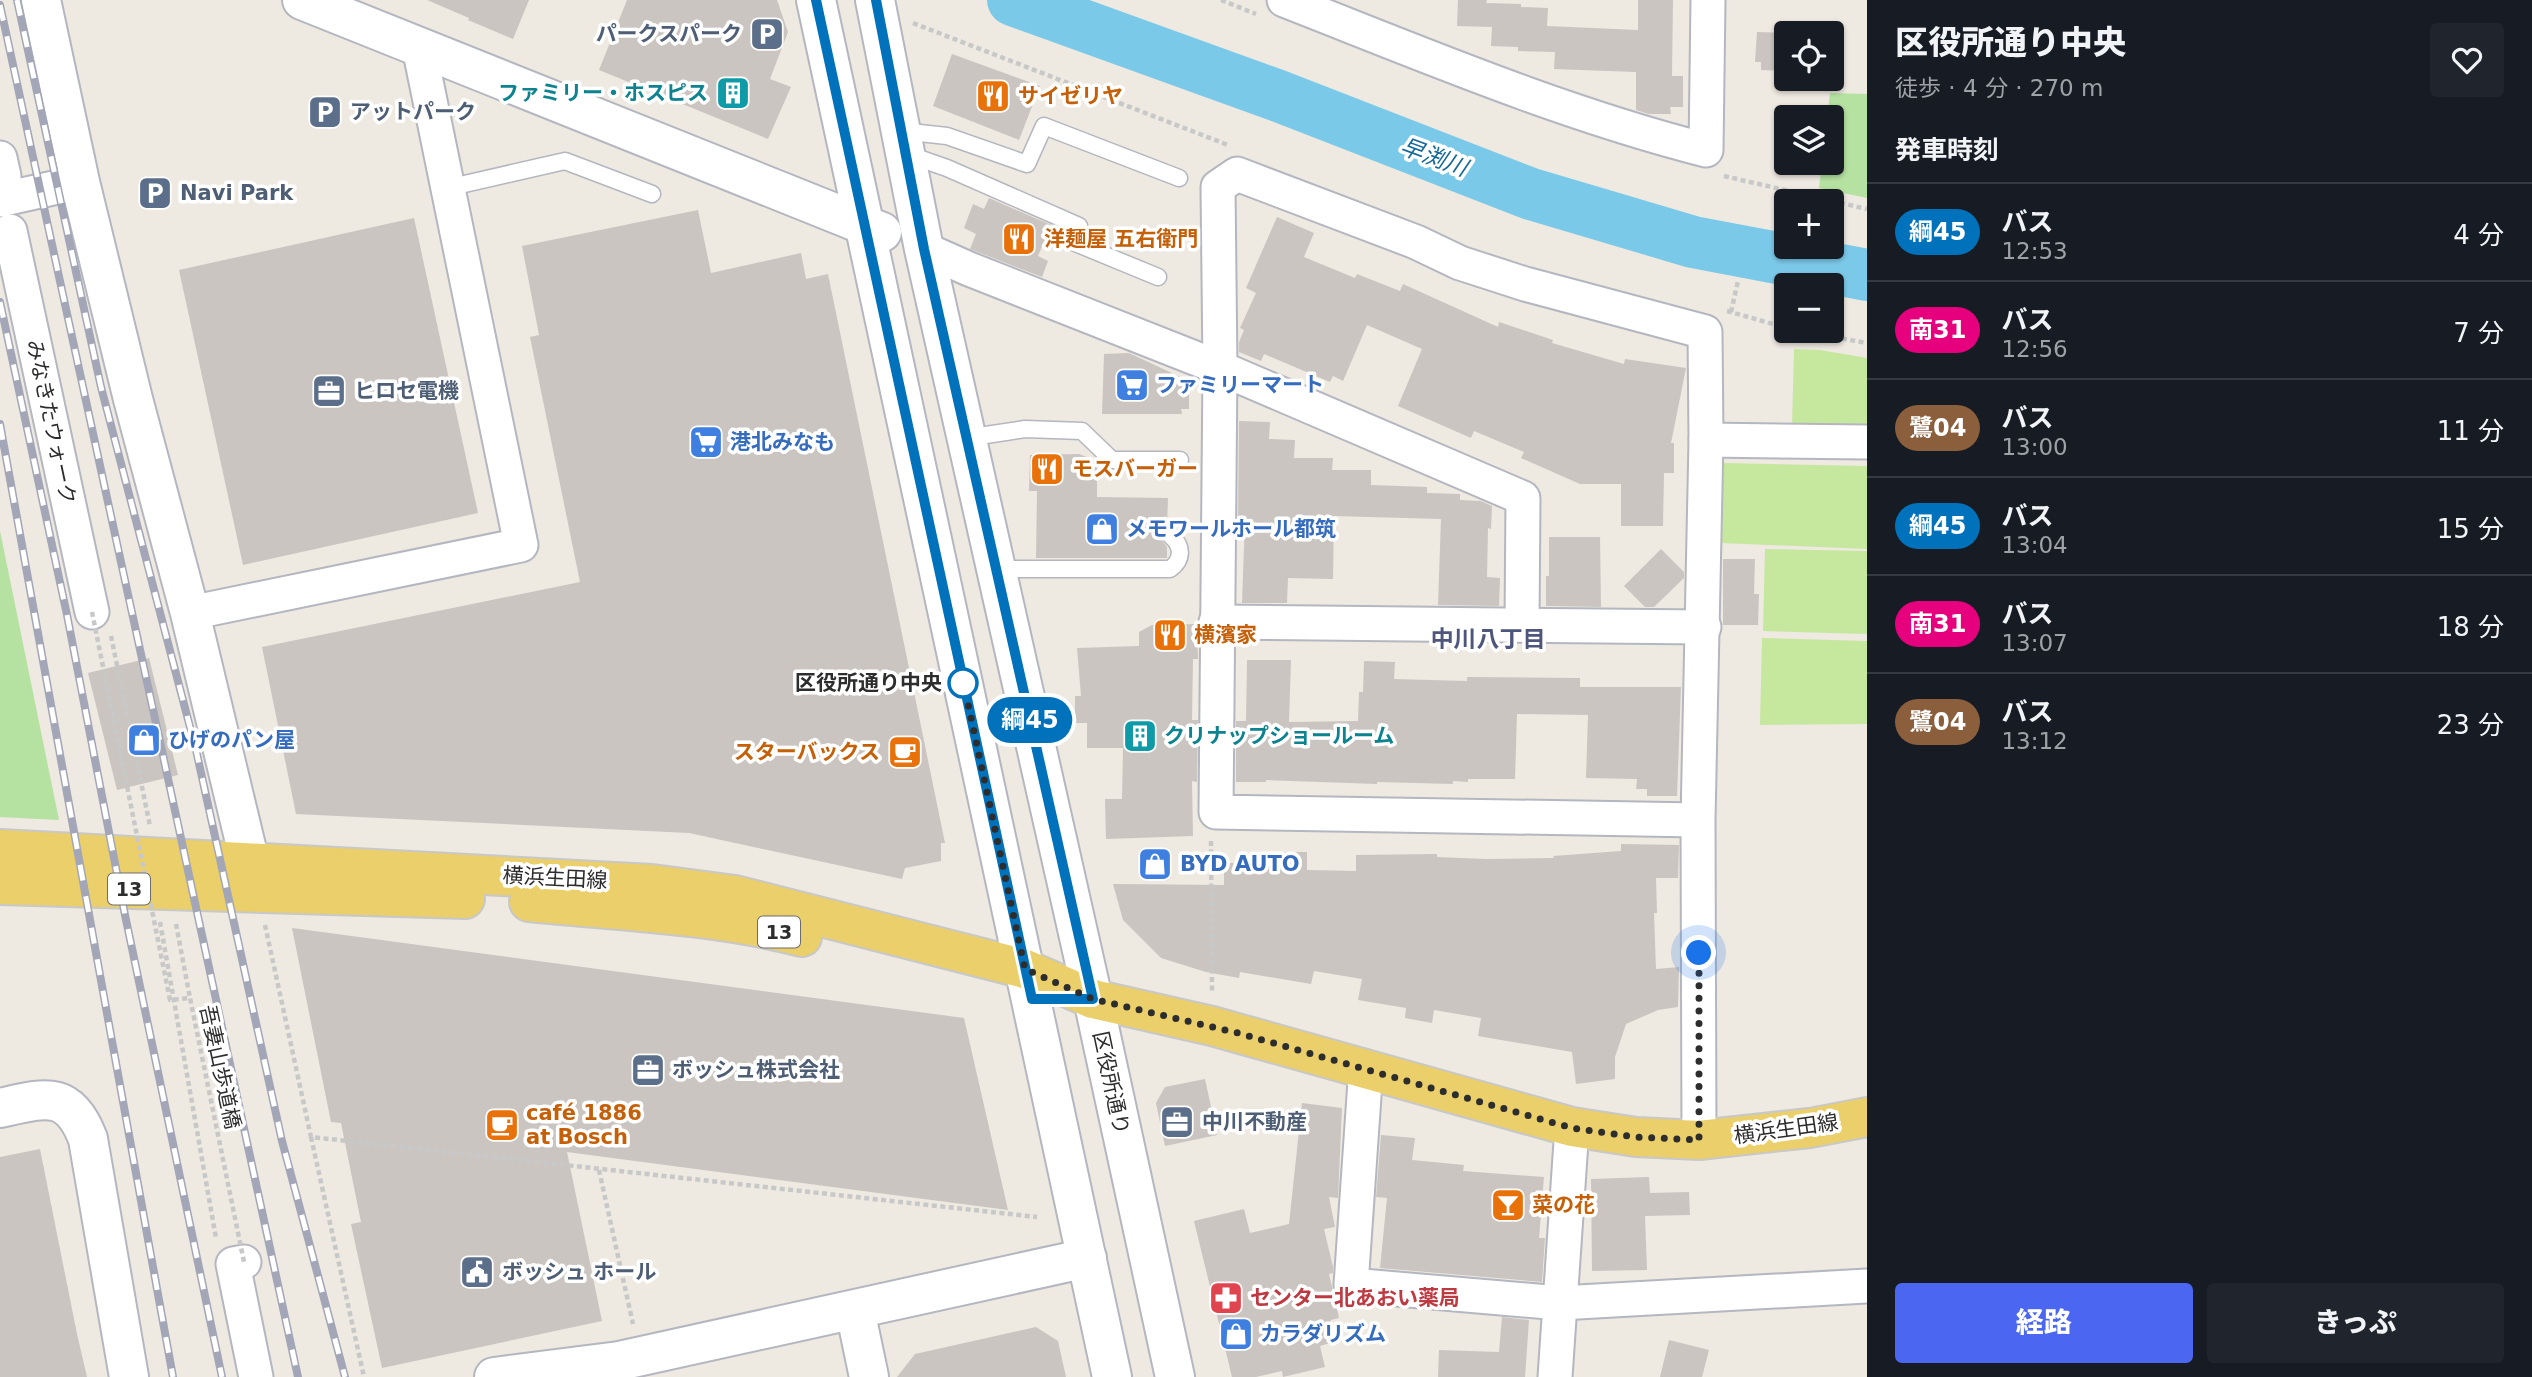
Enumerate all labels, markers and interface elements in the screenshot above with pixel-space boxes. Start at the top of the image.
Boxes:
parking icon: パークスパーク [748,15,786,53]
map controls [1774,21,1844,343]
button: locate [1774,21,1844,91]
place label: パークスパーク [596,22,742,46]
text: 区役所通り中央 [1895,23,2126,62]
button: heart [2430,23,2504,97]
building icon: ファミリー・ホスピス [714,74,752,112]
text: 徒歩 · 4 分 · 270 m [1895,75,2103,101]
restaurant icon: サイゼリヤ [974,77,1012,115]
place label: ファミリー・ホスピス [498,81,708,105]
place label: サイゼリヤ [1018,84,1123,108]
parking icon: アットパーク [306,93,344,131]
place label: アットパーク [350,100,476,124]
button: layers [1774,105,1844,175]
water label: 早渕川 [1397,133,1474,182]
text: 発車時刻 [1895,135,1999,165]
parking icon: Navi Park [136,174,174,212]
place label: Navi Park [180,181,294,205]
button: + [1774,189,1844,259]
text: バス [2001,207,2053,237]
text: 綱45 [1909,218,1966,246]
restaurant icon: 洋麺屋 五右衛門 [1000,220,1038,258]
text: 4 分 [2453,220,2504,250]
place label: 洋麺屋 五右衛門 [1044,227,1198,251]
text: 12:53 [2001,238,2068,264]
button: − [1774,273,1844,343]
text: バス [2001,305,2053,335]
text: 南31 [1909,316,1966,344]
text: 7 分 [2453,318,2504,348]
text: 12:56 [2001,336,2068,362]
street label: みなきたウォーク [22,337,80,507]
supermarket icon: ファミリーマート [1113,366,1151,404]
office icon: ヒロセ電機 [310,372,348,410]
place label: ファミリーマート [1156,373,1324,397]
place label: ヒロセ電機 [354,379,459,403]
text: バス [2001,403,2053,433]
text: 鷺04 [1909,414,1966,442]
text: 11 分 [2437,416,2504,446]
supermarket icon: 港北みなも [687,423,725,461]
place label: 港北みなも [730,430,835,454]
text: 13:00 [2001,434,2068,460]
restaurant icon: モスバーガー [1028,450,1066,488]
place label: モスバーガー [1072,457,1198,481]
text: バス [2001,501,2053,531]
shop icon: メモワールホール都筑 [1083,510,1121,548]
text: 綱45 [1909,512,1966,540]
text: 15 分 [2437,514,2504,544]
place label: メモワールホール都筑 [1126,517,1336,541]
text: 13:04 [2001,532,2068,558]
text: バス [2001,599,2053,629]
text: 南31 [1909,610,1966,638]
text: 18 分 [2437,612,2504,642]
restaurant icon: 横濱家 [1151,616,1189,654]
place label: 横濱家 [1194,623,1257,647]
district label: 中川八丁目 [1431,626,1546,652]
text: 13:07 [2001,630,2068,656]
marker: 区役所通り中央 [948,668,978,698]
place label: 区役所通り中央 [795,671,942,695]
line badge: 綱45 [990,697,1070,743]
text: バス [2001,697,2053,727]
text: 綱45 [1001,706,1059,734]
text: 鷺04 [1909,708,1966,736]
text: 23 分 [2437,710,2504,740]
building icon: クリナップショールーム [1121,717,1159,755]
shop icon: ひげのパン屋 [125,721,163,759]
place label: クリナップショールーム [1164,724,1394,748]
place label: ひげのパン屋 [168,728,295,752]
text: 13:12 [2001,728,2068,754]
cafe icon: スターバックス [886,733,924,771]
place label: スターバックス [734,740,880,764]
shop icon: BYD AUTO [1136,845,1174,883]
place label: BYD AUTO [1180,852,1300,876]
street label: 横浜生田線 [502,863,608,893]
road number: 13 [108,874,150,904]
road number: 13 [758,916,800,948]
your location [1681,935,1716,970]
street label: 吾妻山歩道橋 [195,1003,245,1131]
street label: 区役所通り [1088,1029,1134,1137]
office icon: ボッシュ株式会社 [629,1051,667,1089]
place label: ボッシュ株式会社 [672,1058,840,1082]
place label: café 1886 at Bosch [526,1101,642,1149]
office icon: 中川不動産 [1158,1103,1196,1141]
cafe icon: café 1886 at Bosch [483,1106,521,1144]
place label: 中川不動産 [1202,1110,1307,1134]
street label: 横浜生田線 [1732,1110,1840,1148]
bar icon: 菜の花 [1489,1186,1527,1224]
place label: 菜の花 [1532,1193,1595,1217]
public building icon: ボッシュ ホール [458,1253,496,1291]
place label: ボッシュ ホール [502,1260,656,1284]
pharmacy icon: センター北あおい薬局 [1207,1279,1245,1317]
button: 経路 [1895,1283,2193,1363]
button: きっぷ [2207,1283,2504,1363]
place label: センター北あおい薬局 [1250,1286,1460,1310]
shop icon: カラダリズム [1217,1315,1255,1353]
place label: カラダリズム [1260,1322,1386,1346]

